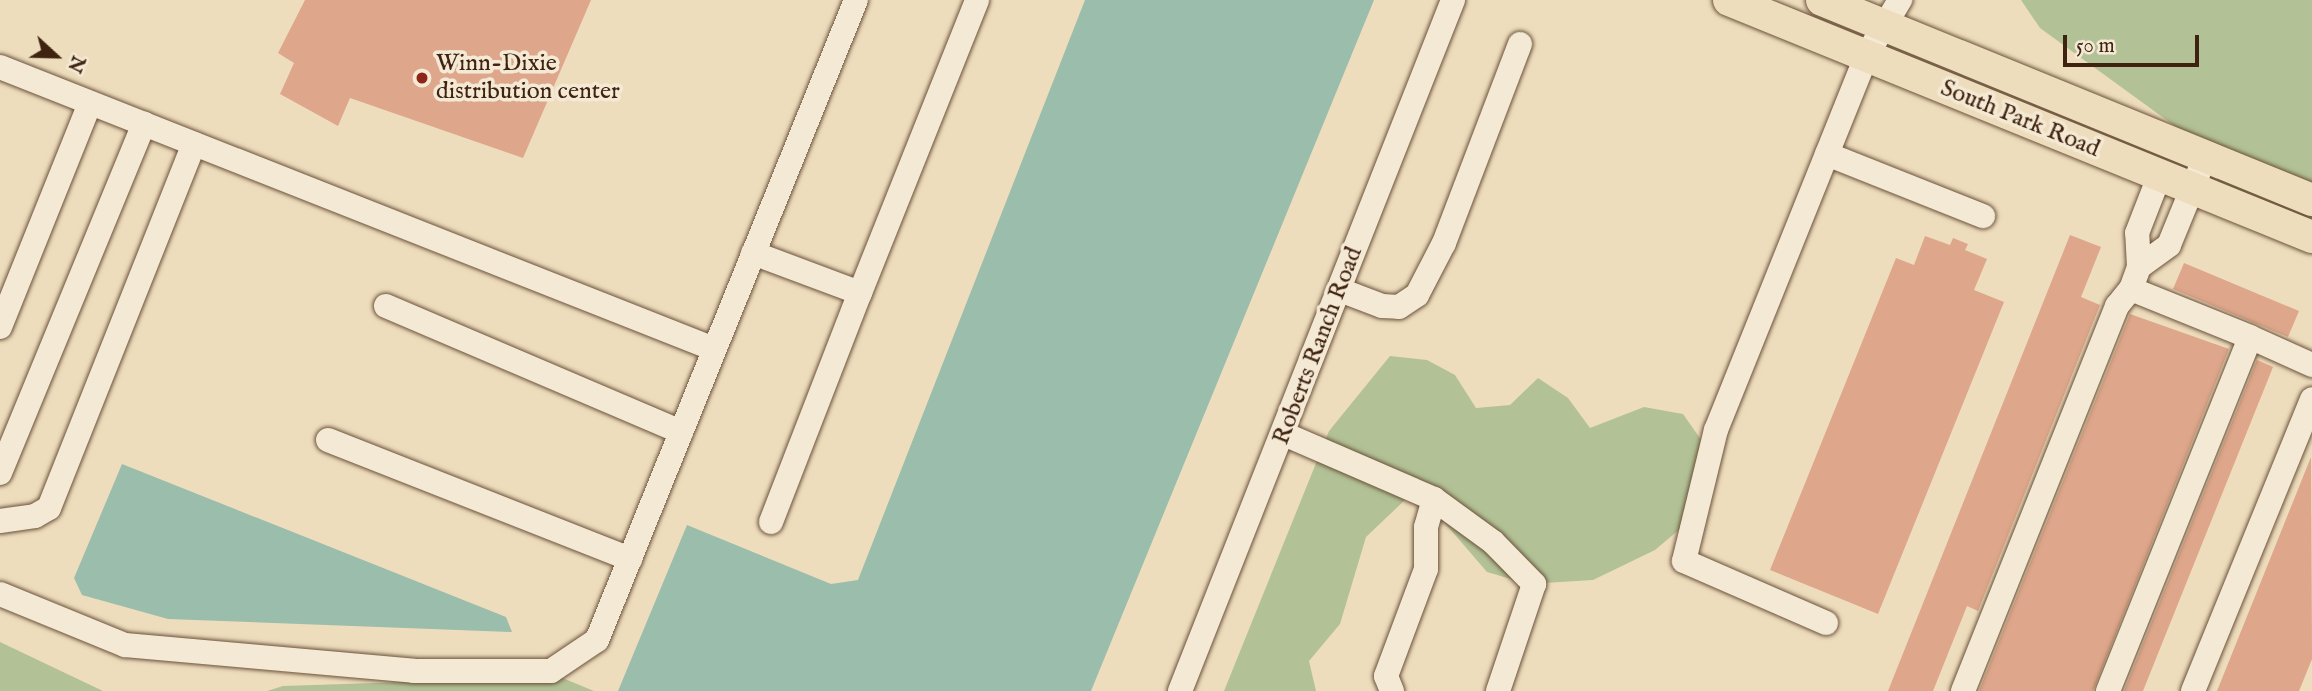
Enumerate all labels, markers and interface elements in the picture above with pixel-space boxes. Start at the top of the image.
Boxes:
north arrow [21,21,91,91]
scale bar [2067,21,2204,65]
text: 50 m [2076,33,2115,60]
place label: Winn-Dixie distribution center [436,50,620,106]
text: N [61,52,90,76]
marker: Winn-Dixie distribution center [414,70,430,86]
street label: South Park Road [1936,74,2104,164]
street label: Roberts Ranch Road [1267,243,1369,449]

